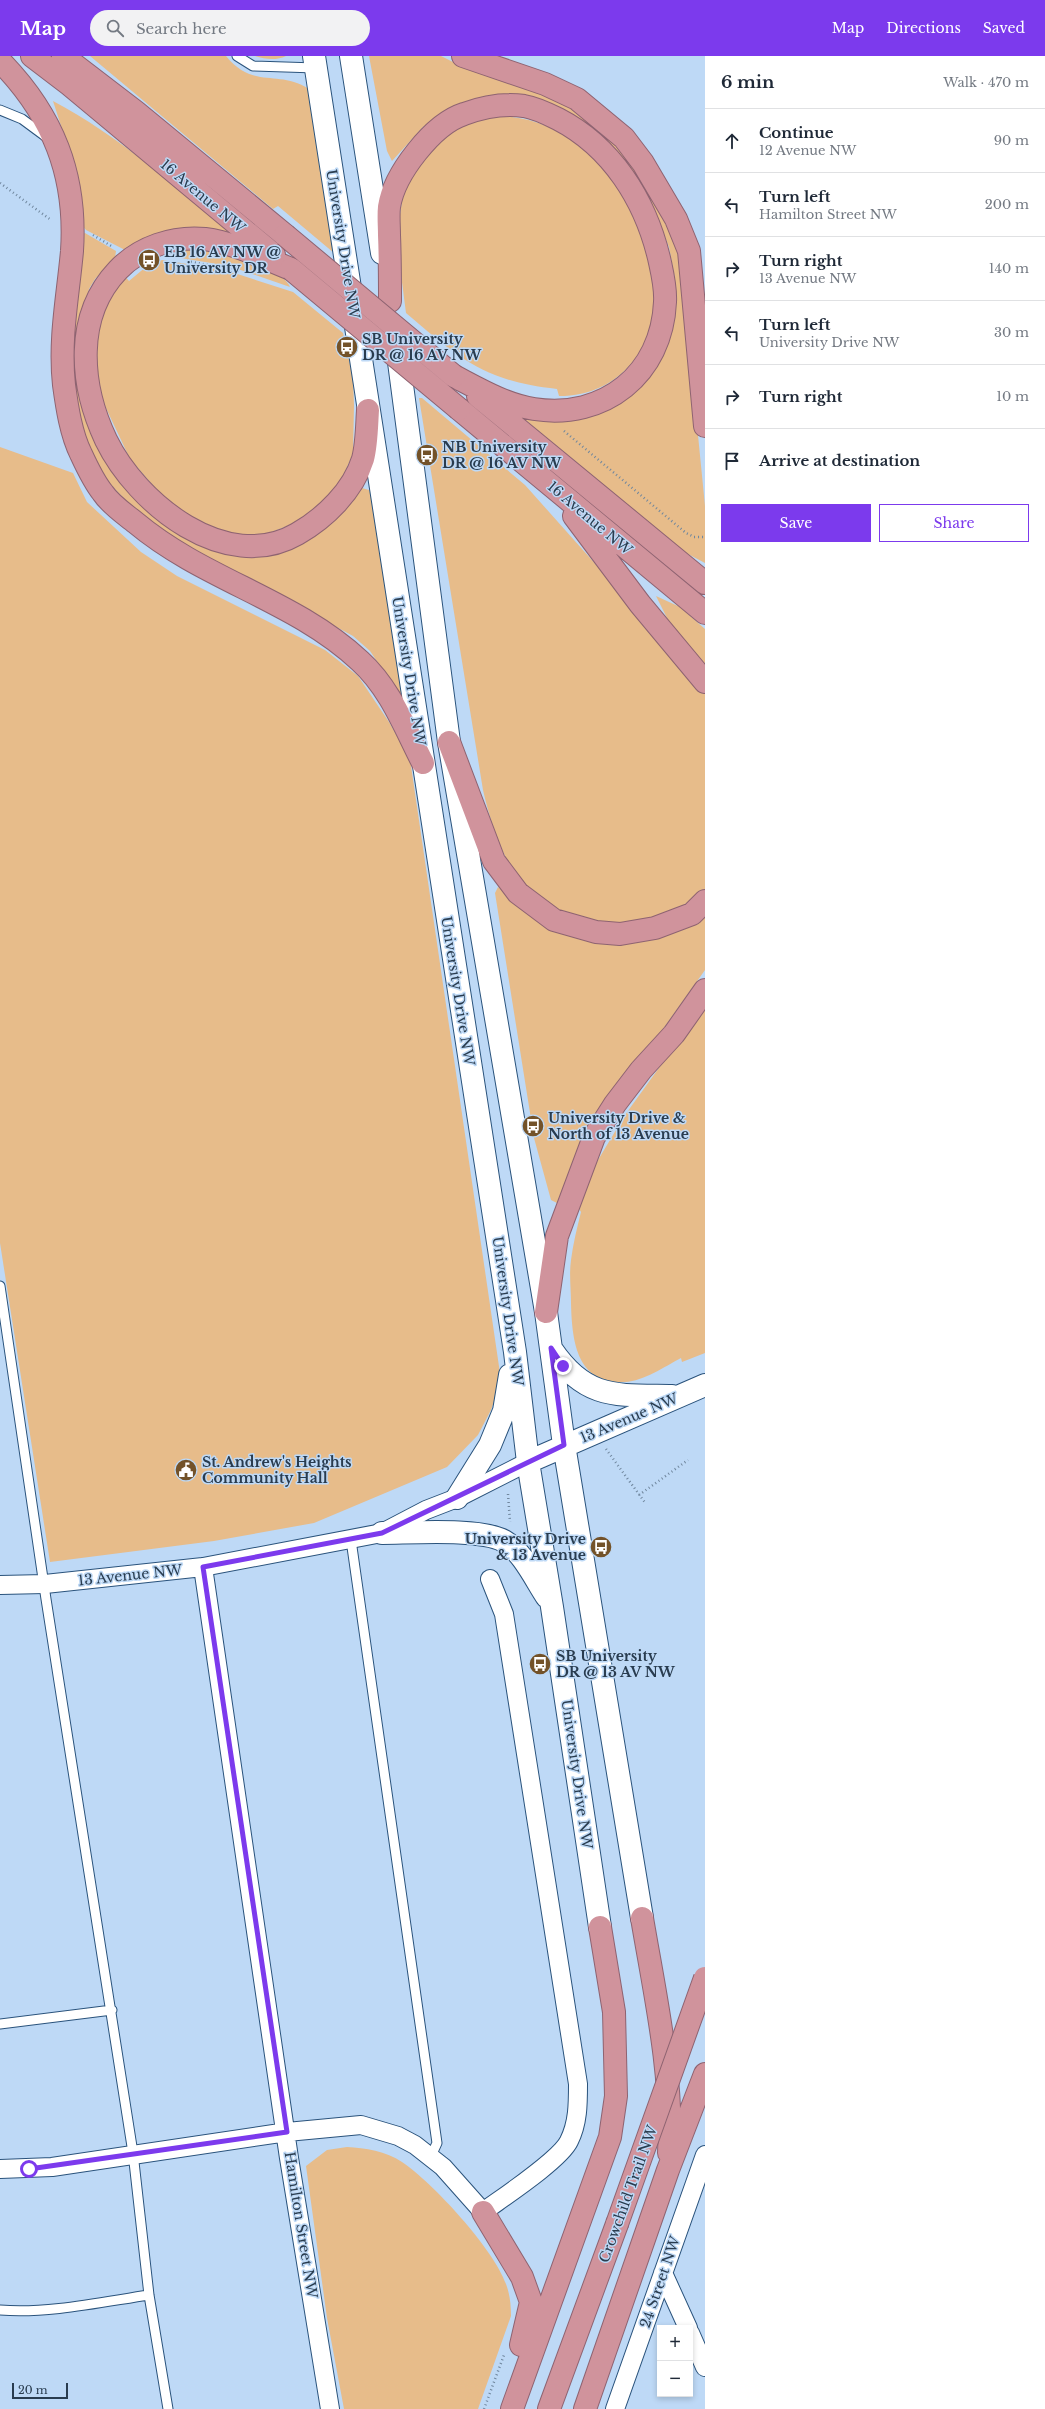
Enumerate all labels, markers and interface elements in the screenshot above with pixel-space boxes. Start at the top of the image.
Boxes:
search box [90,10,370,46]
text: Map [20,17,66,40]
icon: search [104,17,126,39]
text: Search here [136,19,227,38]
text: Map [832,19,864,37]
text: Directions [886,19,961,37]
text: Saved [983,19,1025,37]
text: 6 min [721,72,774,93]
text: Walk · 470 m [943,74,1029,91]
text: Continue [759,123,834,142]
icon: ahead [721,130,743,152]
text: 90 m [994,132,1029,149]
text: 12 Avenue NW [759,142,856,159]
street label: 16 Avenue NW [157,155,249,237]
street label: University Drive NW [322,168,364,320]
text: Turn left [759,187,830,206]
icon: left [721,194,743,216]
text: 200 m [985,196,1029,213]
text: Hamilton Street NW [759,206,897,223]
place label: EB 16 AV NW @ University DR [164,243,281,277]
bus stop icon: EB 16 AV NW @ University DR [136,247,162,273]
text: Turn right [759,251,842,270]
icon: right [721,258,743,280]
text: 140 m [989,260,1029,277]
text: 13 Avenue NW [759,270,856,287]
text: Turn left [759,315,830,334]
icon: left [721,322,743,344]
text: 30 m [994,324,1029,341]
place label: SB University DR @ 16 AV NW [362,330,482,364]
bus stop icon: SB University DR @ 16 AV NW [334,334,360,360]
text: University Drive NW [759,334,899,351]
icon: right [721,386,743,408]
text: Turn right [759,387,842,406]
text: 10 m [996,388,1029,405]
place label: NB University DR @ 16 AV NW [442,438,562,472]
bus stop icon: NB University DR @ 16 AV NW [414,442,440,468]
icon: arrive [721,450,743,472]
text: Arrive at destination [759,451,920,470]
street label: 16 Avenue NW [544,477,636,559]
button: Save [721,504,871,542]
button: Share [879,504,1029,542]
street label: University Drive NW [388,595,430,747]
street label: University Drive NW [437,915,479,1067]
place label: University Drive & North of 13 Avenue [548,1109,689,1143]
bus stop icon: University Drive & North of 13 Avenue [520,1113,546,1139]
street label: University Drive NW [489,1235,527,1388]
route end [554,1357,572,1375]
street label: 13 Avenue NW [577,1389,681,1447]
place label: St. Andrew's Heights Community Hall [202,1453,352,1487]
public building icon: St. Andrew's Heights Community Hall [173,1457,199,1483]
place label: University Drive & 13 Avenue [465,1530,586,1564]
bus stop icon: University Drive & 13 Avenue [588,1534,614,1560]
street label: 13 Avenue NW [77,1561,184,1589]
place label: SB University DR @ 13 AV NW [556,1647,676,1681]
bus stop icon: SB University DR @ 13 AV NW [527,1651,553,1677]
street label: University Drive NW [558,1698,596,1851]
street label: Crowchild Trail NW [595,2122,661,2265]
street label: Hamilton Street NW [281,2150,322,2300]
route start [20,2160,38,2178]
street label: 24 Street NW [636,2233,684,2330]
map controls [657,2325,693,2397]
button: + [657,2325,693,2361]
button: − [657,2361,693,2397]
scale bar [12,2381,68,2400]
text: 20 m [18,2383,48,2397]

